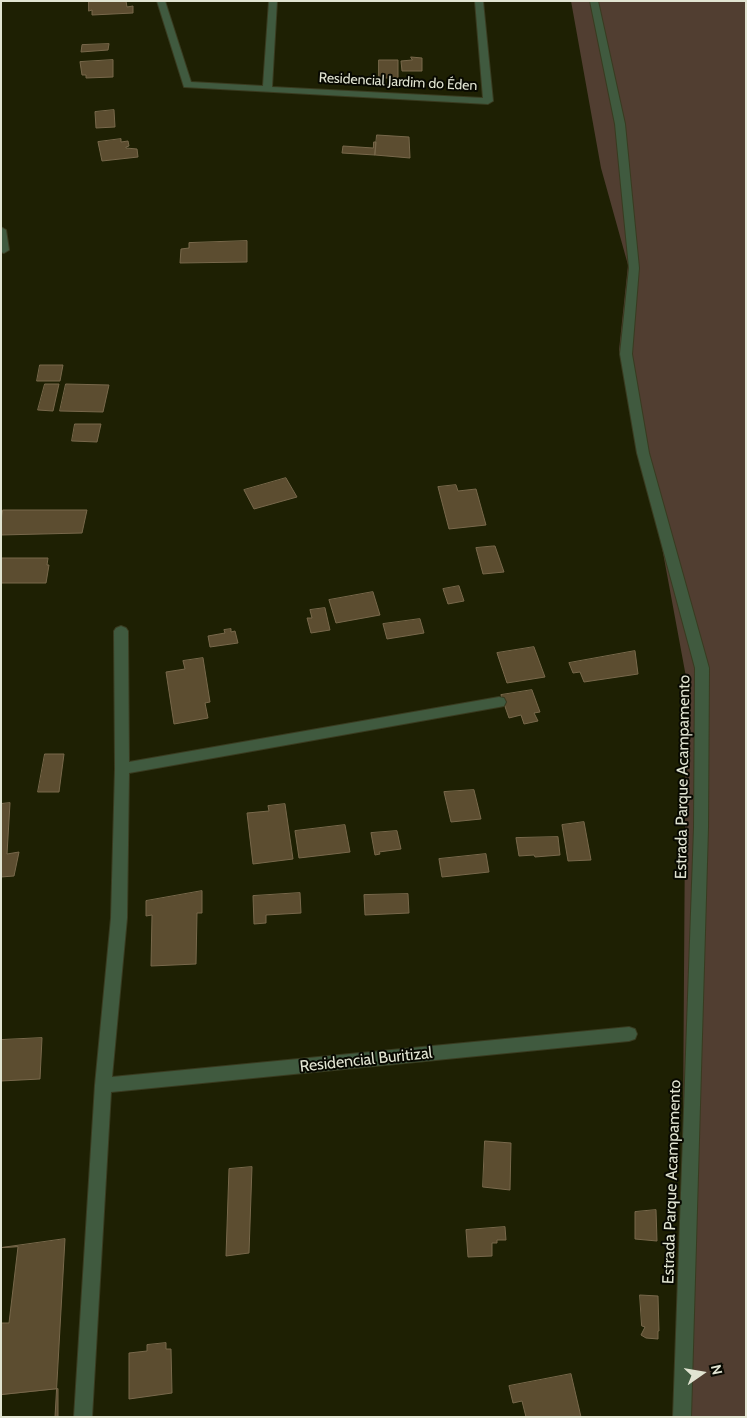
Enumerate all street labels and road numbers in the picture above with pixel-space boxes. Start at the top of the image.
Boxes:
street label: Residencial Jardim do Éden [318,69,478,95]
street label: Estrada Parque Acampamento [672,675,694,879]
street label: Residencial Buritizal [299,1043,433,1077]
street label: Estrada Parque Acampamento [659,1079,685,1285]

